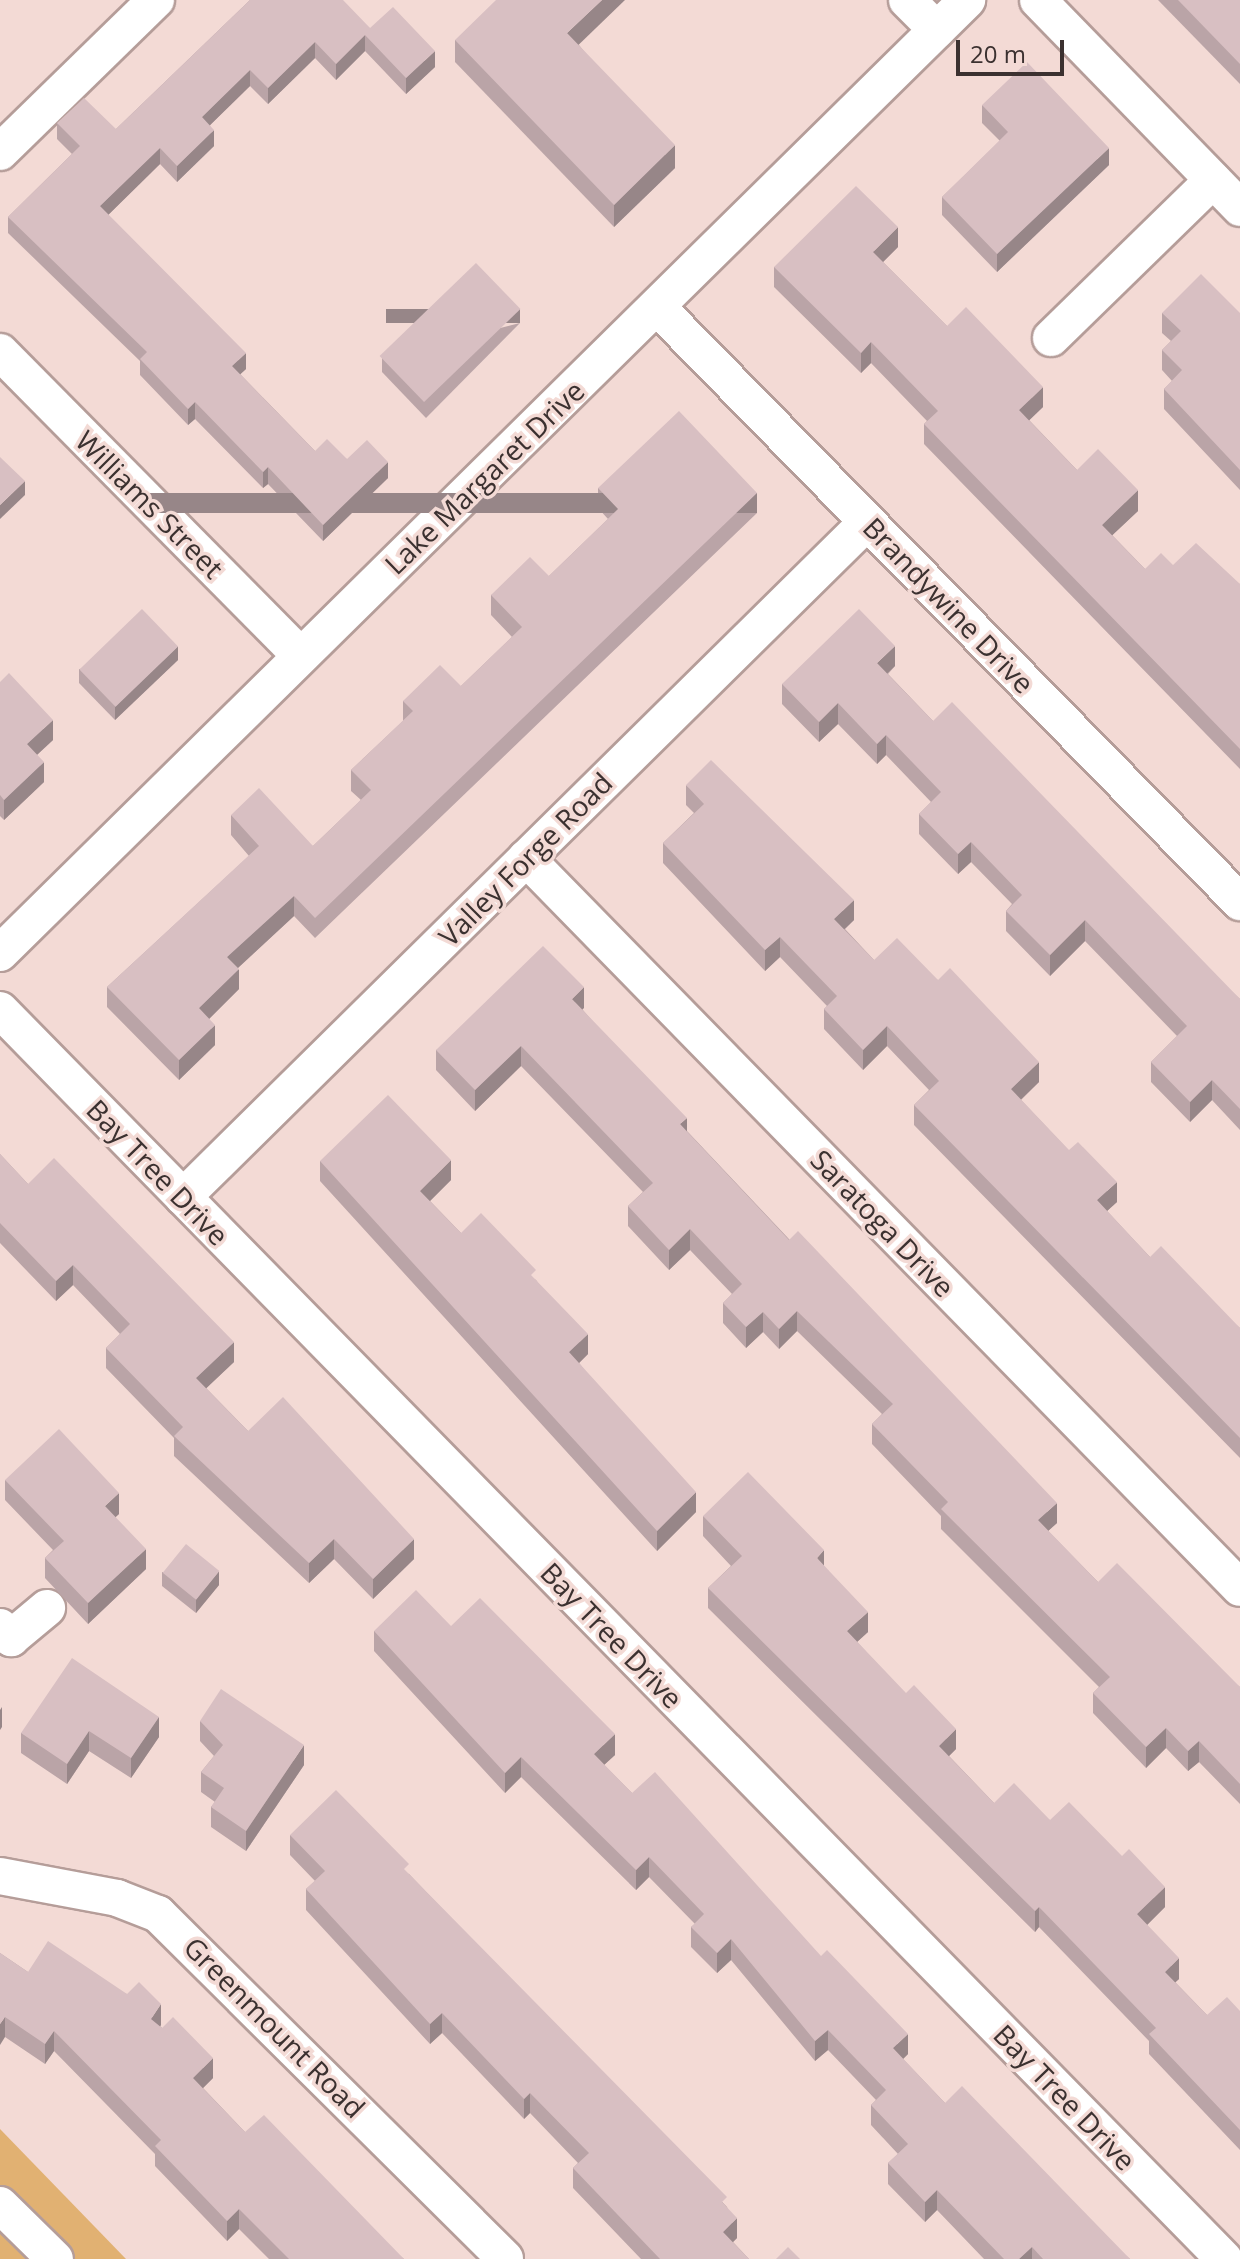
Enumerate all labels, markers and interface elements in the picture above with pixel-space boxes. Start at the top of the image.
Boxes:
scale bar [960,24,1068,74]
text: 20 m [970,37,1026,70]
street label: Lake Margaret Drive [377,373,591,581]
street label: Williams Street [69,423,231,585]
street label: Brandywine Drive [857,510,1041,700]
street label: Valley Forge Road [431,765,619,953]
street label: Bay Tree Drive [80,1092,236,1252]
street label: Saratoga Drive [804,1143,962,1303]
street label: Bay Tree Drive [534,1555,690,1715]
street label: Greenmount Road [178,1930,372,2124]
street label: Bay Tree Drive [987,2017,1143,2177]

